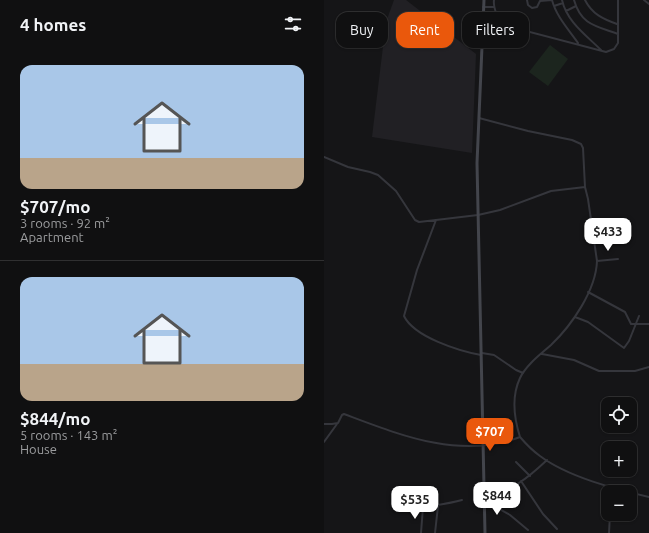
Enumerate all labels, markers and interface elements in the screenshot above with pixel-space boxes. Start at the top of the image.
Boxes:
chip: Buy [336,12,388,48]
chip: Rent [396,12,454,48]
chip: Filters [462,12,529,48]
icon: filters [282,13,304,35]
text: 4 homes [20,15,86,34]
icon: home [126,91,198,163]
text: $707/mo [20,197,90,216]
text: 3 rooms · 92 m² [20,216,110,230]
pin: $433 [584,218,632,252]
text: $433 [593,224,623,238]
text: Apartment [20,230,84,244]
icon: home [126,303,198,375]
map controls [601,397,637,521]
button: locate [601,397,637,433]
text: $844/mo [20,409,90,428]
pin: $707 [466,418,514,452]
text: $707 [475,424,505,438]
text: 5 rooms · 143 m² [20,428,117,442]
button: + [601,441,637,477]
text: House [20,442,57,456]
pin: $844 [473,482,521,516]
button: − [601,485,637,521]
pin: $535 [391,486,439,520]
text: $844 [482,488,512,502]
text: $535 [400,492,430,506]

